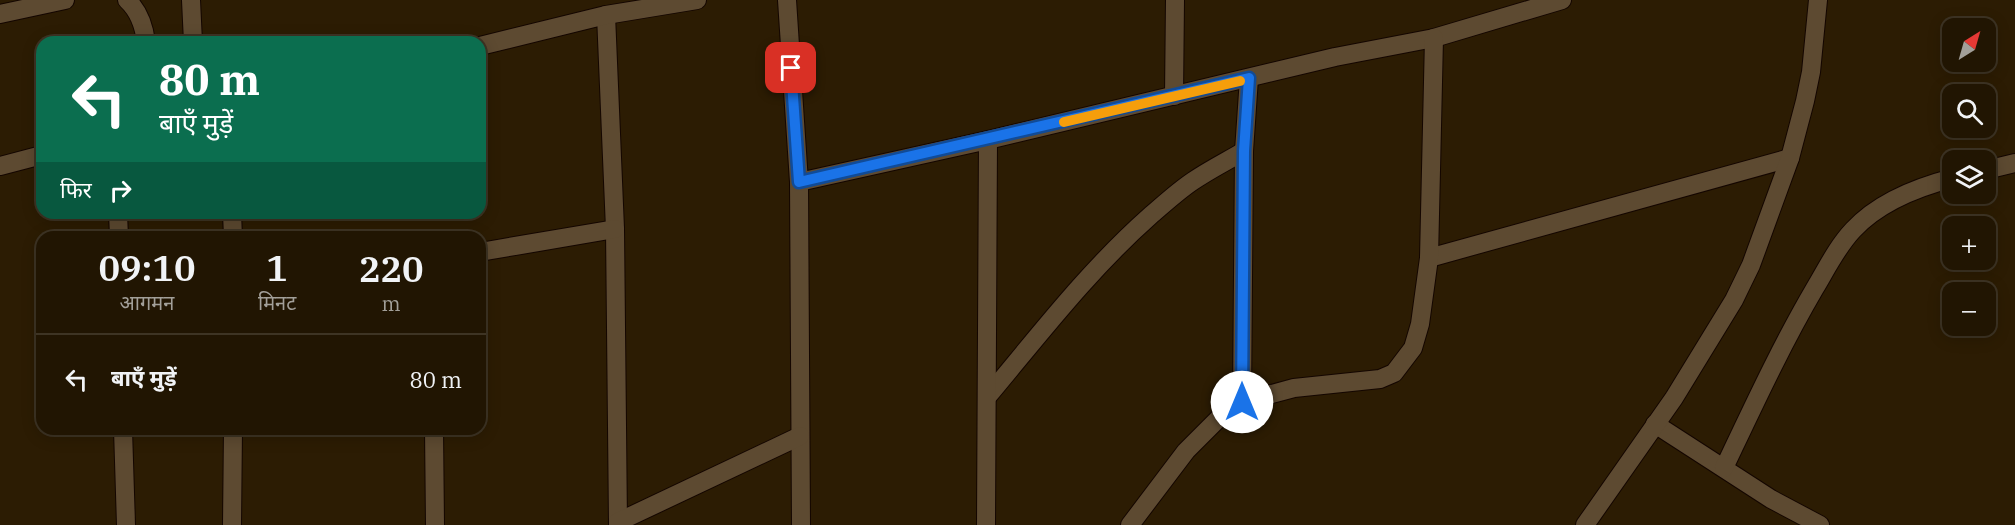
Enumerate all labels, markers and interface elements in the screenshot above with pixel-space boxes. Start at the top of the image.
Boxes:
north arrow [1942,18,1996,72]
map controls [1942,18,1996,336]
pin [765,42,816,93]
icon: arrive [774,51,807,84]
text: 80 m [159,52,260,107]
icon: left [60,60,138,138]
button: search [1942,84,1996,138]
text: बाएँ मुड़ें [159,105,233,140]
button: layers [1942,150,1996,204]
icon: right [104,174,137,207]
text: फिर [60,175,92,204]
button: + [1942,216,1996,270]
text: 09:10 [98,244,196,291]
text: 1 [266,244,288,291]
text: 220 [359,245,424,292]
button: − [1942,282,1996,336]
text: आगमन [120,289,174,316]
text: मिनट [258,289,296,316]
text: m [382,290,401,317]
icon: left [60,363,93,396]
text: बाएँ मुड़ें [111,363,176,392]
text: 80 m [410,365,462,394]
position arrow [1210,370,1274,434]

